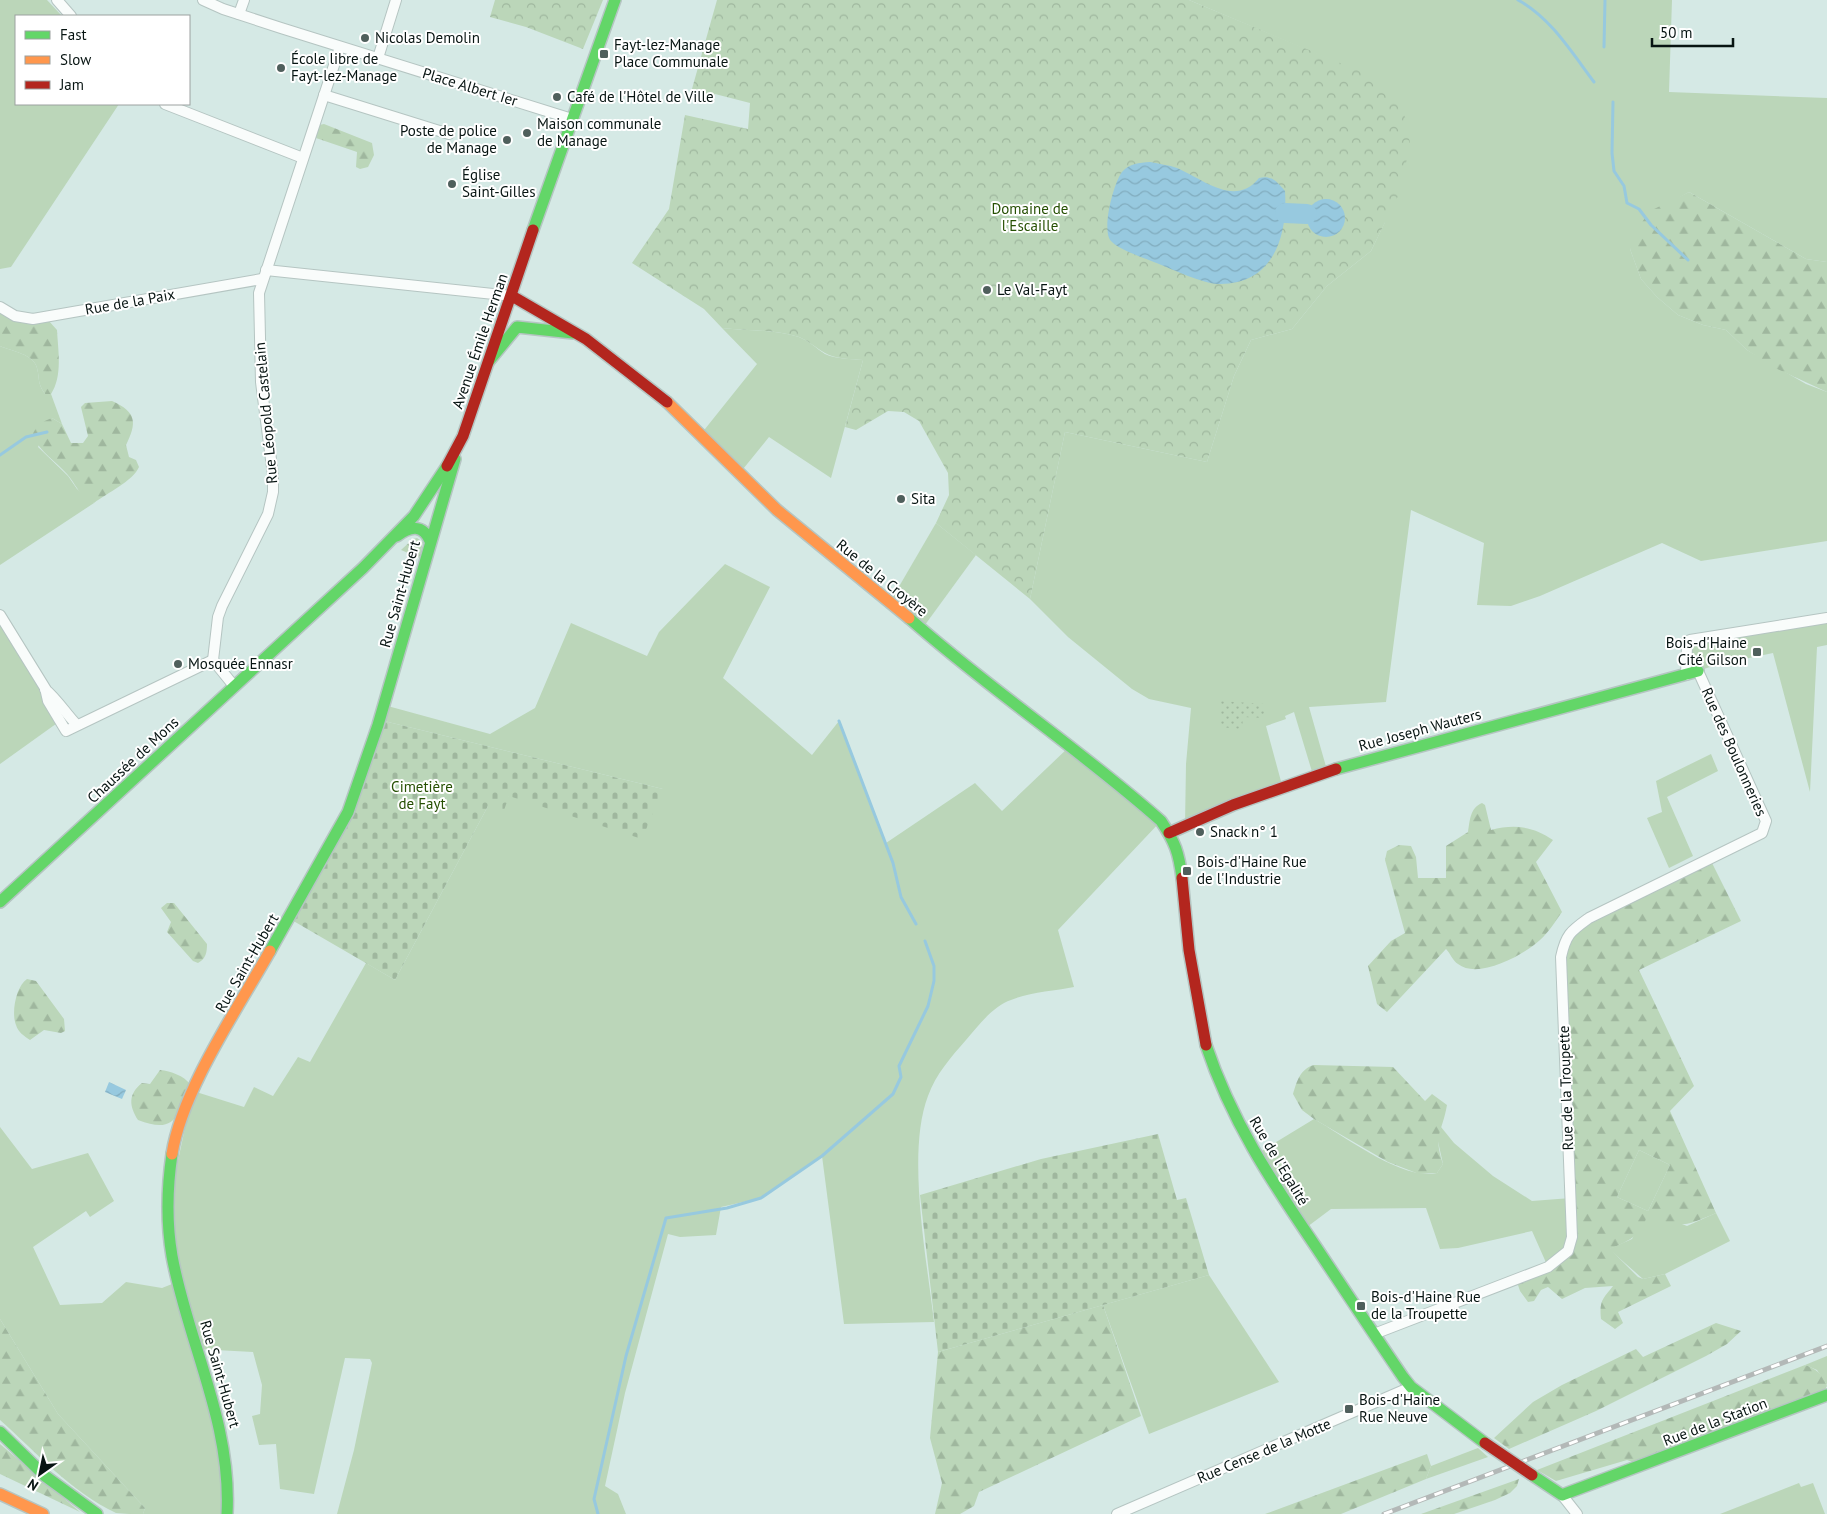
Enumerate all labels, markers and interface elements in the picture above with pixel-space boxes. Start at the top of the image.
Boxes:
legend [15,15,190,105]
scale bar [1652,15,1733,47]
text: 50 m [1660,23,1693,42]
text: Fast [60,25,87,44]
place label: Nicolas Demolin [375,28,480,47]
marker: Nicolas Demolin [359,32,371,44]
place label: Fayt-lez-Manage Place Communale [614,35,728,71]
marker: Fayt-lez-Manage Place Communale [598,48,610,60]
place label: École libre de Fayt-lez-Manage [291,49,397,85]
text: Slow [60,50,91,69]
marker: École libre de Fayt-lez-Manage [275,62,287,74]
street label: Place Albert Ier [420,63,520,110]
text: Jam [59,75,84,94]
place label: Café de l'Hôtel de Ville [567,87,714,106]
marker: Café de l'Hôtel de Ville [551,91,563,103]
place label: Maison communale de Manage [537,114,661,150]
place label: Poste de police de Manage [400,121,497,157]
marker: Maison communale de Manage [521,127,533,139]
marker: Poste de police de Manage [501,134,513,146]
place label: Église Saint-Gilles [462,165,536,201]
marker: Église Saint-Gilles [446,178,458,190]
park label: Domaine de l'Escaille [991,199,1069,235]
street label: Avenue Émile Herman [447,271,512,411]
place label: Le Val-Fayt [997,280,1067,299]
street label: Rue de la Paix [83,284,177,319]
marker: Le Val-Fayt [981,284,993,296]
street label: Rue Léopold Castelain [250,341,281,485]
place label: Sita [911,489,936,508]
marker: Sita [895,493,907,505]
street label: Rue de la Croyère [833,535,932,620]
street label: Rue Saint-Hubert [375,538,424,650]
place label: Bois-d'Haine Cité Gilson [1666,633,1747,669]
marker: Bois-d'Haine Cité Gilson [1751,646,1763,658]
place label: Mosquée Ennasr [188,654,293,673]
marker: Mosquée Ennasr [172,658,184,670]
street label: Rue des Boulonneries [1698,684,1771,819]
street label: Rue Joseph Wauters [1356,704,1483,755]
street label: Chaussée de Mons [83,712,182,807]
park label: Cimetière de Fayt [391,777,453,813]
place label: Snack n° 1 [1210,822,1278,841]
marker: Snack n° 1 [1194,826,1206,838]
place label: Bois-d'Haine Rue de l'Industrie [1197,852,1307,888]
marker: Bois-d'Haine Rue de l'Industrie [1181,865,1193,877]
street label: Rue Saint-Hubert [211,910,282,1015]
street label: Rue de la Troupette [1554,1025,1577,1151]
street label: Rue de l'Egalité [1245,1113,1313,1209]
place label: Bois-d'Haine Rue de la Troupette [1371,1287,1481,1323]
marker: Bois-d'Haine Rue de la Troupette [1355,1300,1367,1312]
street label: Rue Saint-Hubert [196,1318,245,1430]
place label: Bois-d'Haine Rue Neuve [1359,1390,1440,1426]
street label: Rue de la Station [1660,1393,1770,1450]
marker: Bois-d'Haine Rue Neuve [1343,1403,1355,1415]
street label: Rue Cense de la Motte [1194,1414,1333,1487]
north arrow [15,1449,65,1499]
text: N [24,1475,42,1495]

